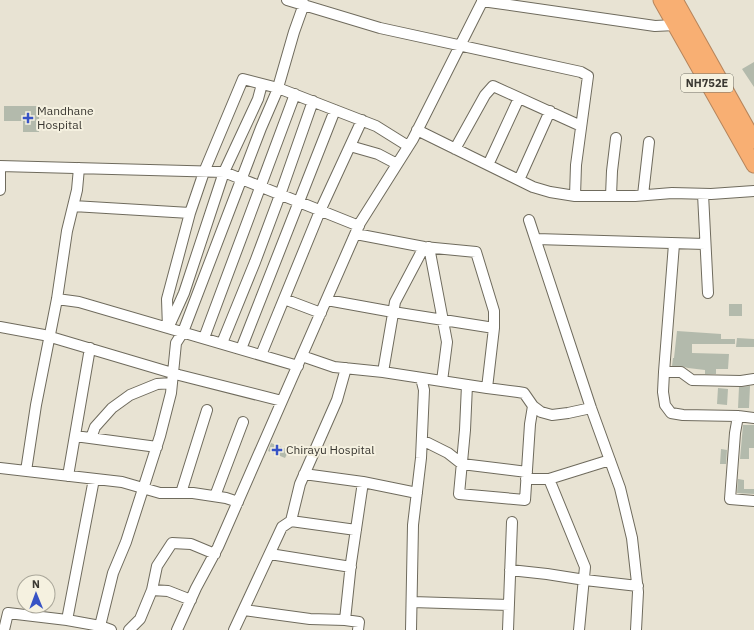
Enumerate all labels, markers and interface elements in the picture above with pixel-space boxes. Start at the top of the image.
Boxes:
road number: NH752E [681,74,733,92]
place label: Mandhane Hospital [37,103,94,132]
marker: Mandhane Hospital [22,112,34,124]
place label: Chirayu Hospital [286,442,375,457]
marker: Chirayu Hospital [271,444,283,456]
north arrow [16,574,56,614]
text: N [32,577,40,591]

